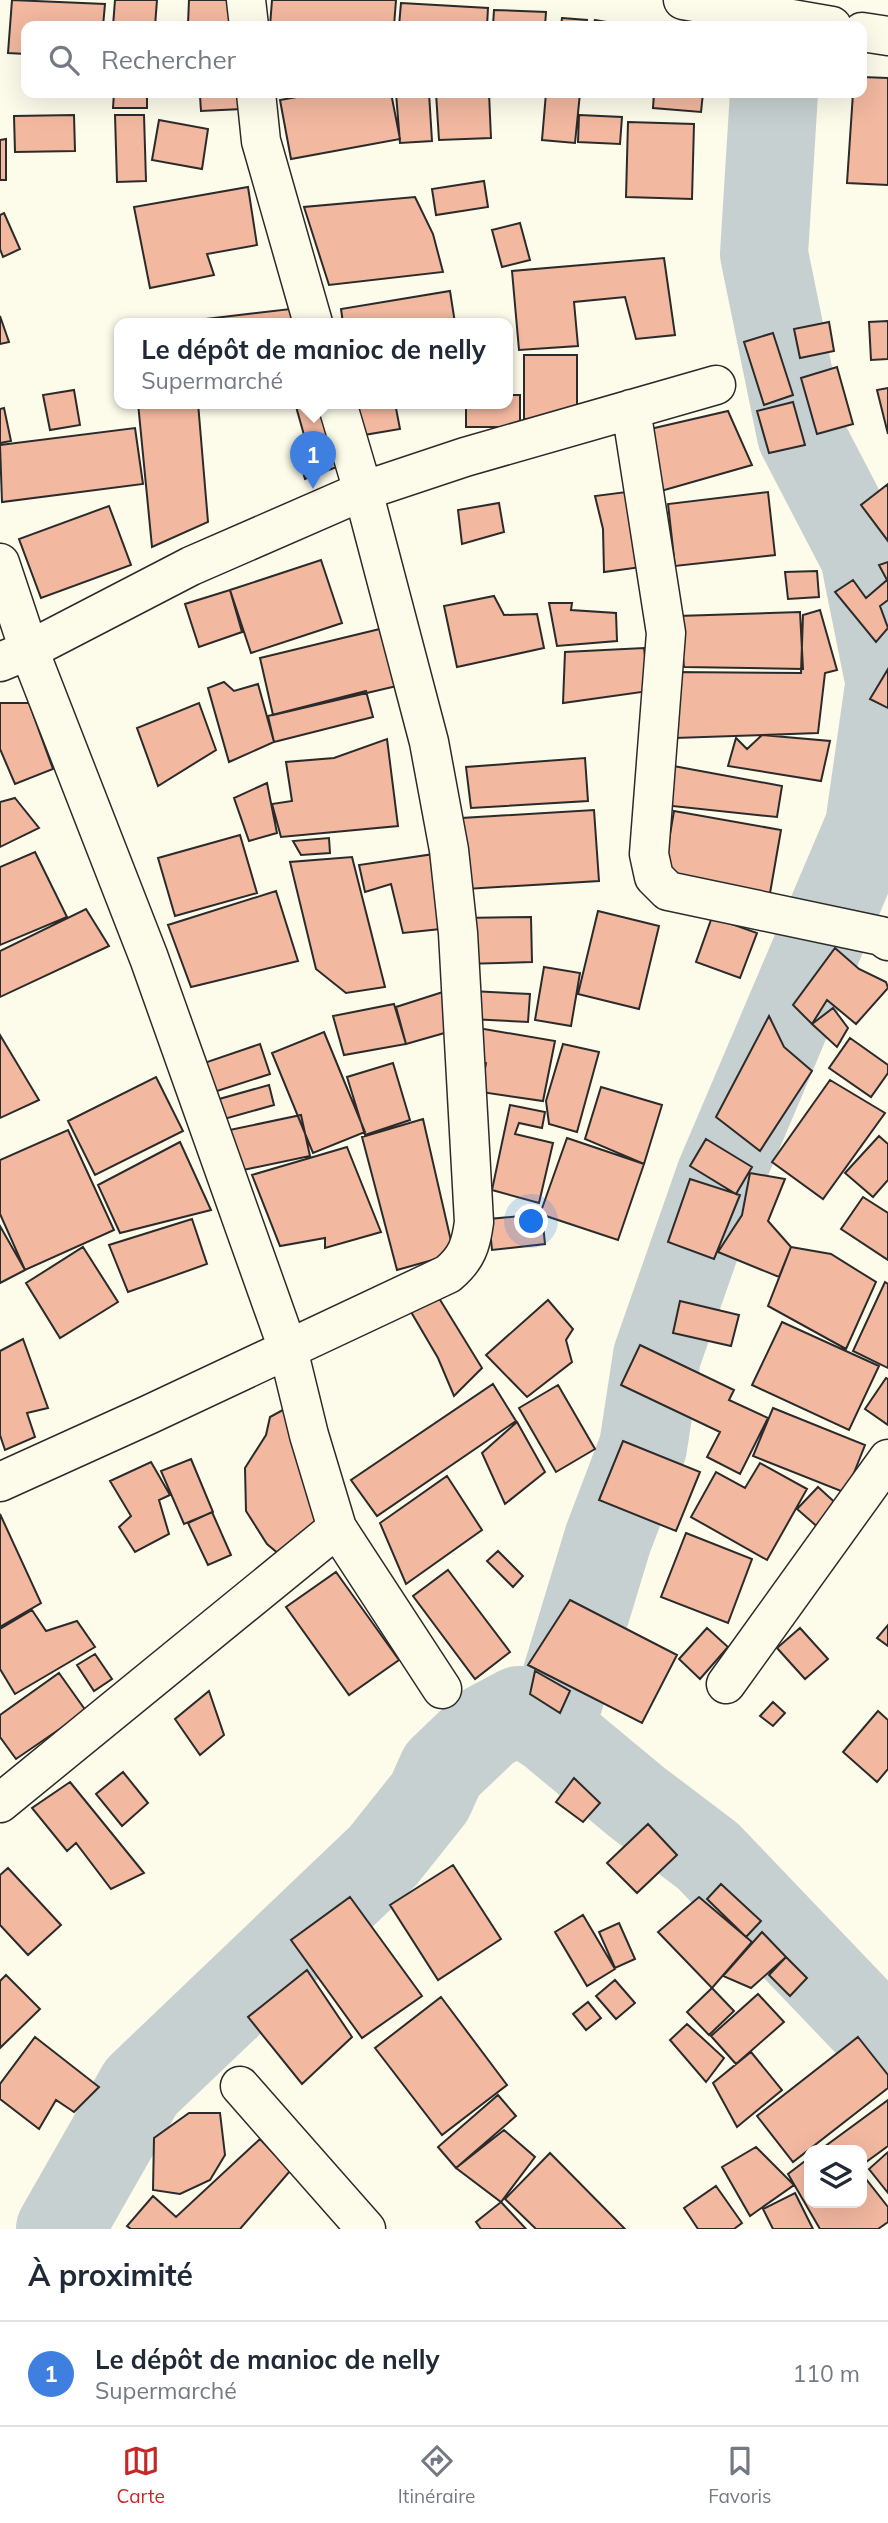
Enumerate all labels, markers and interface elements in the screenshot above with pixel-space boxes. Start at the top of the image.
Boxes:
search box [21,21,867,98]
icon: search [45,41,83,79]
text: Rechercher [101,43,236,76]
popup [114,318,513,409]
text: Le dépôt de manioc de nelly [141,333,486,366]
text: Supermarché [141,366,283,395]
pin: 1 [290,431,336,489]
your location [514,1204,548,1238]
map controls [804,2145,867,2208]
button: layers [804,2145,867,2208]
text: À proximité [28,2256,193,2294]
text: Le dépôt de manioc de nelly [95,2343,440,2376]
text: 1 [44,2359,58,2388]
text: 110 m [792,2359,860,2388]
text: Supermarché [95,2376,237,2405]
tab: Carte [116,2442,165,2508]
tab: Itinéraire [398,2442,475,2508]
tab: Favoris [708,2442,771,2508]

